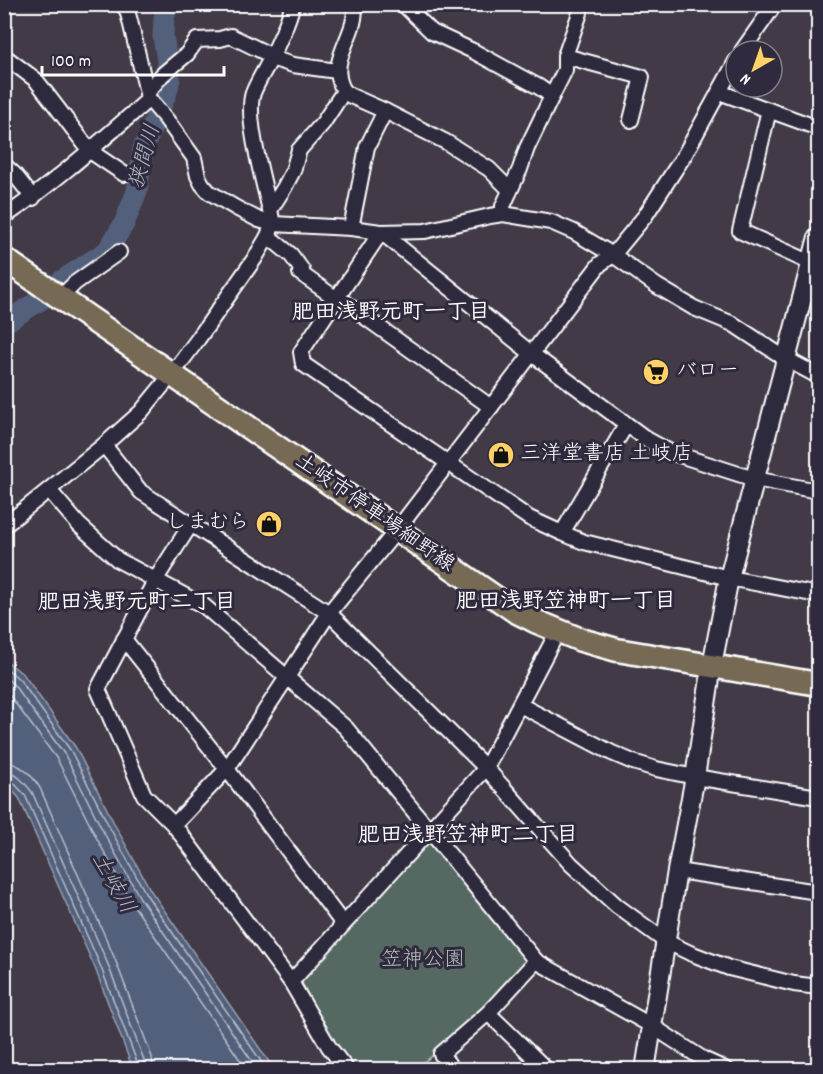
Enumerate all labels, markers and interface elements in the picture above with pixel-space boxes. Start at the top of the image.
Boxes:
scale bar [42,39,224,77]
north arrow [724,39,784,99]
text: 100 m [51,50,91,75]
text: N [735,67,756,90]
water label: 狭間川 [122,121,170,193]
district label: 肥田浅野元町一丁目 [292,298,490,329]
supermarket icon: バロー [641,357,671,387]
place label: バロー [676,357,739,387]
shop icon: 三洋堂書店 土岐店 [486,440,516,470]
place label: 三洋堂書店 土岐店 [520,440,693,470]
street label: 土岐市停車場細野線 [288,448,460,580]
place label: しまむら [166,509,250,539]
shop icon: しまむら [254,509,284,539]
district label: 肥田浅野笠神町一丁目 [456,587,676,618]
district label: 肥田浅野元町二丁目 [38,588,236,619]
district label: 肥田浅野笠神町二丁目 [358,821,578,852]
water label: 土岐川 [82,848,142,920]
park label: 笠神公園 [381,946,465,976]

